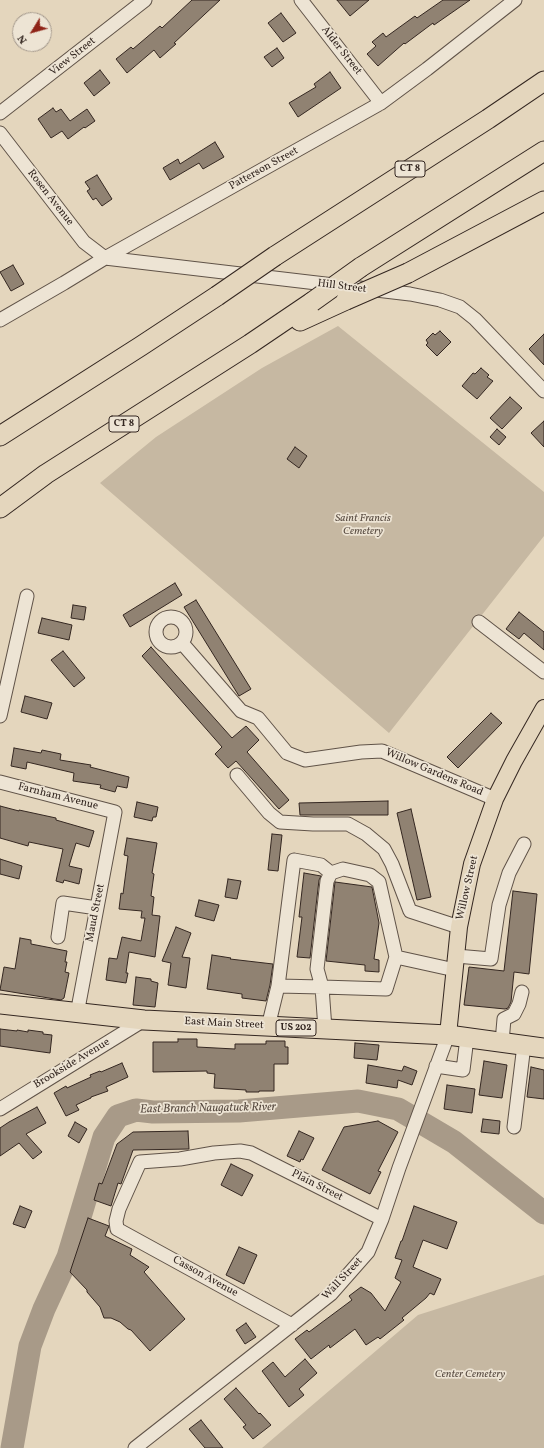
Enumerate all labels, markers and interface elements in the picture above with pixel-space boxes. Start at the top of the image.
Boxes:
north arrow [12,12,52,52]
street label: Alder Street [318,24,364,78]
text: N [14,31,31,47]
street label: View Street [47,35,99,79]
street label: Patterson Street [227,145,301,193]
road number: CT 8 [395,161,425,177]
street label: Rosen Avenue [24,167,76,229]
street label: Hill Street [317,277,367,297]
road number: CT 8 [109,416,139,432]
park label: Saint Francis Cemetery [335,512,391,538]
street label: Willow Gardens Road [383,746,485,800]
street label: Farnham Avenue [17,781,99,813]
street label: Willow Street [454,854,482,922]
street label: Maud Street [84,883,108,943]
street label: East Main Street [184,1015,264,1033]
road number: US 202 [276,1020,316,1036]
street label: Brookside Avenue [31,1036,113,1092]
water label: East Branch Naugatuck River [140,1101,276,1117]
street label: Plain Street [289,1167,345,1205]
street label: Casson Avenue [170,1254,240,1300]
street label: Wall Street [320,1255,366,1303]
park label: Center Cemetery [435,1368,505,1382]

